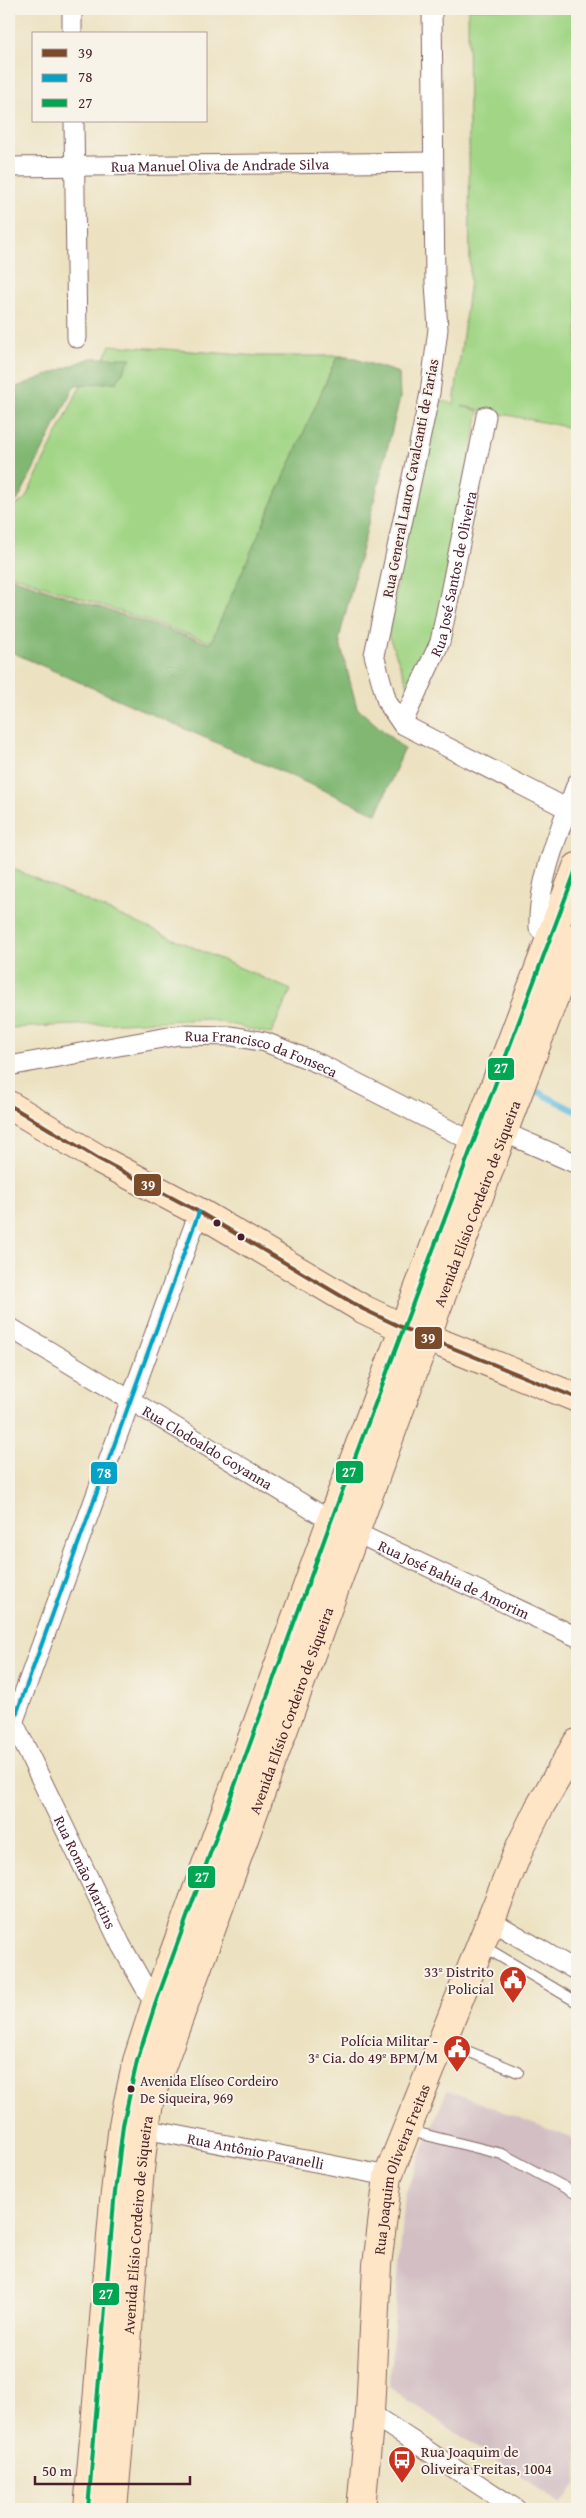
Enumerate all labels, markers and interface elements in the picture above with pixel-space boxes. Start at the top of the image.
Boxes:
legend [32,32,208,122]
text: 39 [78,42,92,63]
text: 78 [78,66,92,87]
text: 27 [78,92,92,113]
street label: Rua Manuel Oliva de Andrade Silva [111,153,329,176]
street label: Rua General Lauro Cavalcanti de Farias [377,357,443,599]
street label: Rua José Santos de Oliveira [424,489,481,660]
street label: Rua Francisco da Fonseca [185,1025,341,1082]
line badge: 27 [487,1057,515,1081]
text: 27 [494,1058,508,1078]
street label: Avenida Elísio Cordeiro de Siqueira [428,1097,525,1310]
line badge: 39 [133,1173,162,1197]
text: 39 [141,1175,155,1195]
unlabelled marker [212,1218,222,1228]
unlabelled marker [236,1232,246,1242]
line badge: 39 [414,1326,443,1350]
text: 39 [421,1328,435,1348]
street label: Rua Clodoaldo Goyanna [139,1400,277,1494]
line badge: 27 [335,1460,364,1484]
line badge: 78 [90,1461,118,1485]
text: 27 [342,1462,356,1482]
text: 78 [97,1463,111,1483]
street label: Rua José Bahia de Amorim [375,1534,534,1624]
street label: Avenida Elísio Cordeiro de Siqueira [243,1604,338,1817]
street label: Rua Romão Martins [49,1812,122,1932]
line badge: 27 [187,1865,216,1889]
text: 27 [195,1867,209,1887]
place label: 33º Distrito Policial [424,1961,494,1999]
public building icon: 33º Distrito Policial [498,1965,528,2004]
place label: Polícia Militar - 3ª Cia. do 49º BPM/M [308,2030,438,2068]
public building icon: Polícia Militar - 3ª Cia. do 49º BPM/M [442,2034,472,2073]
place label: Avenida Elíseo Cordeiro De Siqueira, 969 [140,2071,278,2108]
street label: Rua Joaquim Oliveira Freitas [368,2081,434,2256]
marker: Avenida Elíseo Cordeiro De Siqueira, 969 [126,2084,136,2094]
street label: Avenida Elísio Cordeiro de Siqueira [117,2114,157,2335]
street label: Rua Antônio Pavanelli [186,2127,326,2174]
line badge: 27 [92,2282,120,2306]
text: 27 [99,2284,113,2304]
place label: Rua Joaquim de Oliveira Freitas, 1004 [421,2441,552,2479]
bus stop icon: Rua Joaquim de Oliveira Freitas, 1004 [387,2445,417,2484]
scale bar [35,2453,190,2485]
text: 50 m [42,2460,73,2481]

